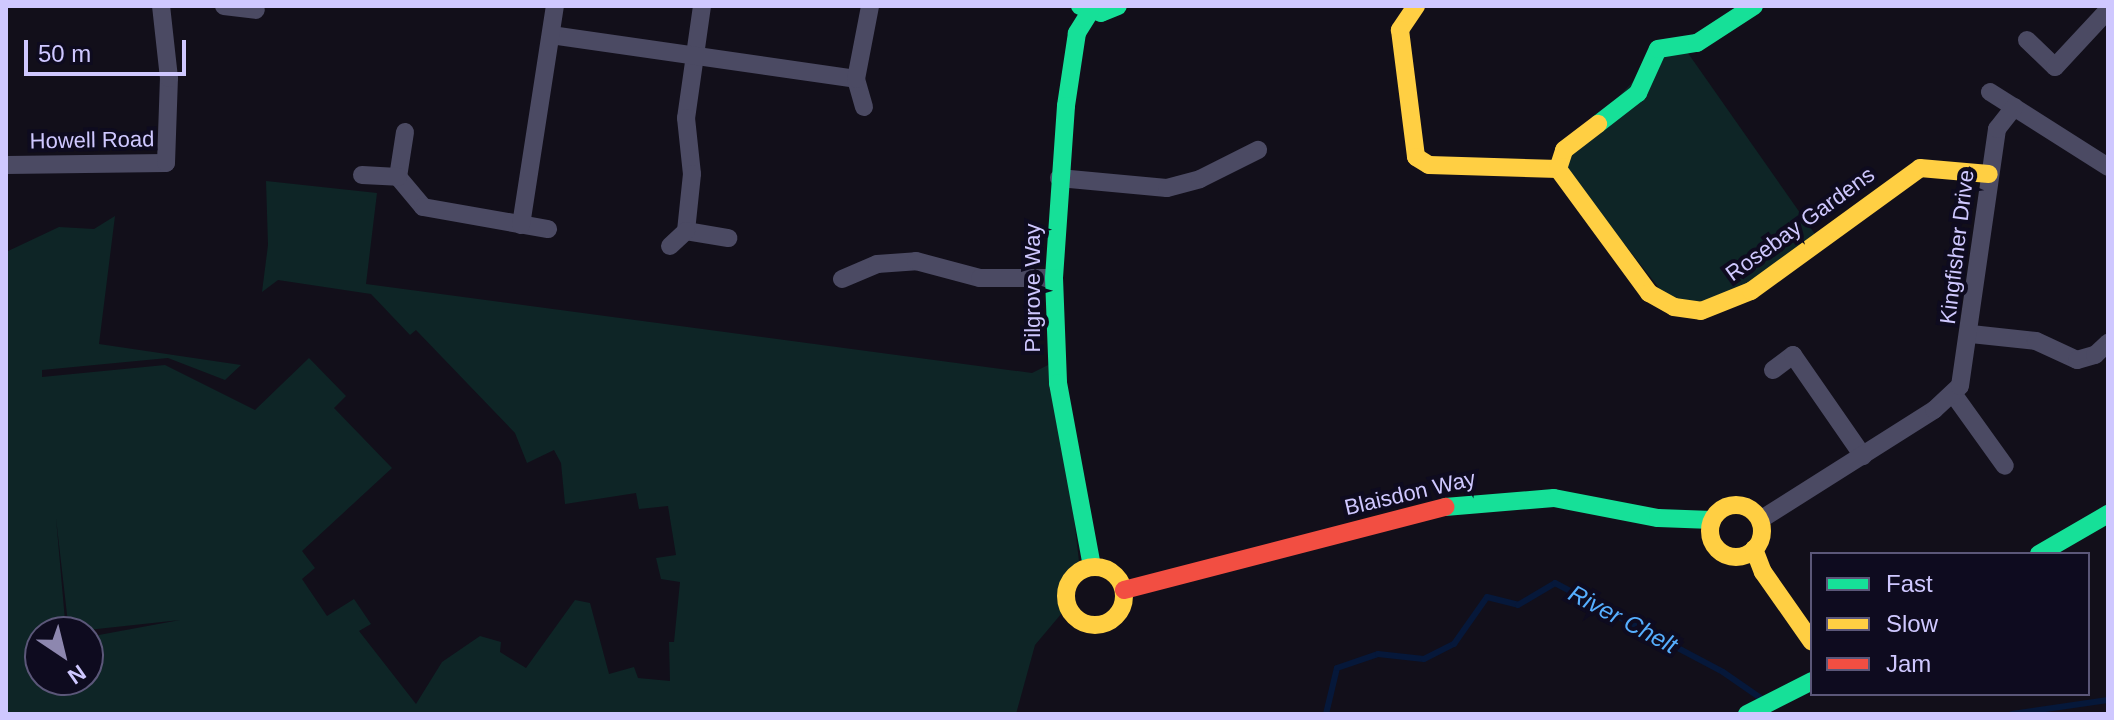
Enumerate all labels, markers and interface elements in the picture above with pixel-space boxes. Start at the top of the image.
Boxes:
scale bar [28,24,190,74]
text: 50 m [38,40,91,67]
street label: Howell Road [29,126,155,154]
street label: Rosebay Gardens [1721,161,1879,287]
street label: Kingfisher Drive [1934,168,1980,326]
street label: Pilgrove Way [1020,224,1046,352]
street label: Blaisdon Way [1342,465,1478,521]
legend [1810,552,2090,696]
text: Fast [1886,570,1933,597]
water label: River Chelt [1564,578,1682,660]
text: Slow [1886,610,1938,637]
north arrow [24,616,104,696]
text: Jam [1886,650,1931,677]
text: N [63,660,91,689]

